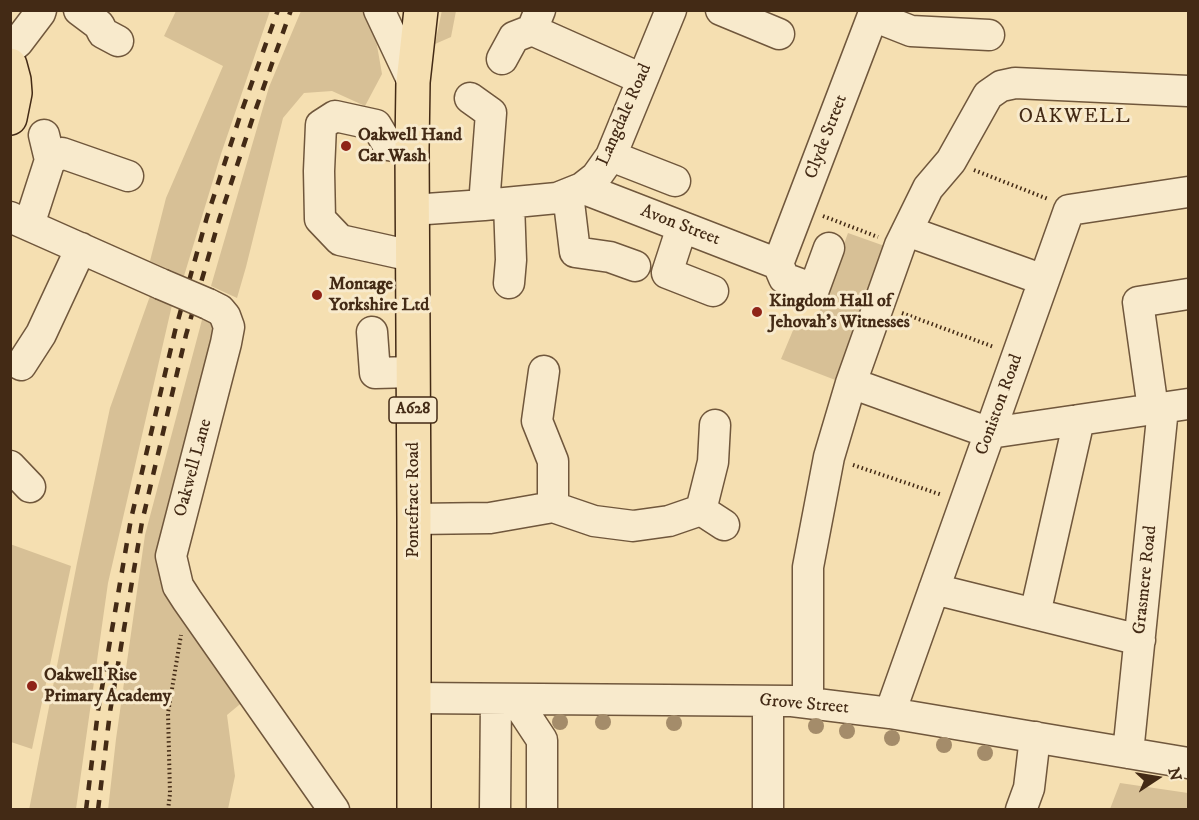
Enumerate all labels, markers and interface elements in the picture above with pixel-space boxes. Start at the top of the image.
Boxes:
street label: Langdale Road [593,61,657,169]
street label: Clyde Street [801,92,853,182]
district label: OAKWELL [1019,106,1131,130]
place label: Oakwell Hand Car Wash [358,125,462,168]
marker: Oakwell Hand Car Wash [339,139,353,153]
street label: Avon Street [637,201,723,251]
place label: Montage Yorkshire Ltd [329,274,429,316]
marker: Montage Yorkshire Ltd [310,288,324,302]
place label: Kingdom Hall of Jehovah's Witnesses [769,291,910,334]
marker: Kingdom Hall of Jehovah's Witnesses [750,305,764,319]
street label: Coniston Road [972,352,1028,458]
road number: A628 [389,397,437,423]
street label: Oakwell Lane [171,417,217,519]
street label: Pontefract Road [403,442,425,558]
street label: Grasmere Road [1130,525,1162,635]
place label: Oakwell Rise Primary Academy [44,665,171,708]
marker: Oakwell Rise Primary Academy [25,679,39,693]
street label: Grove Street [758,690,850,720]
north arrow [1127,748,1187,808]
text: N [1163,766,1186,783]

